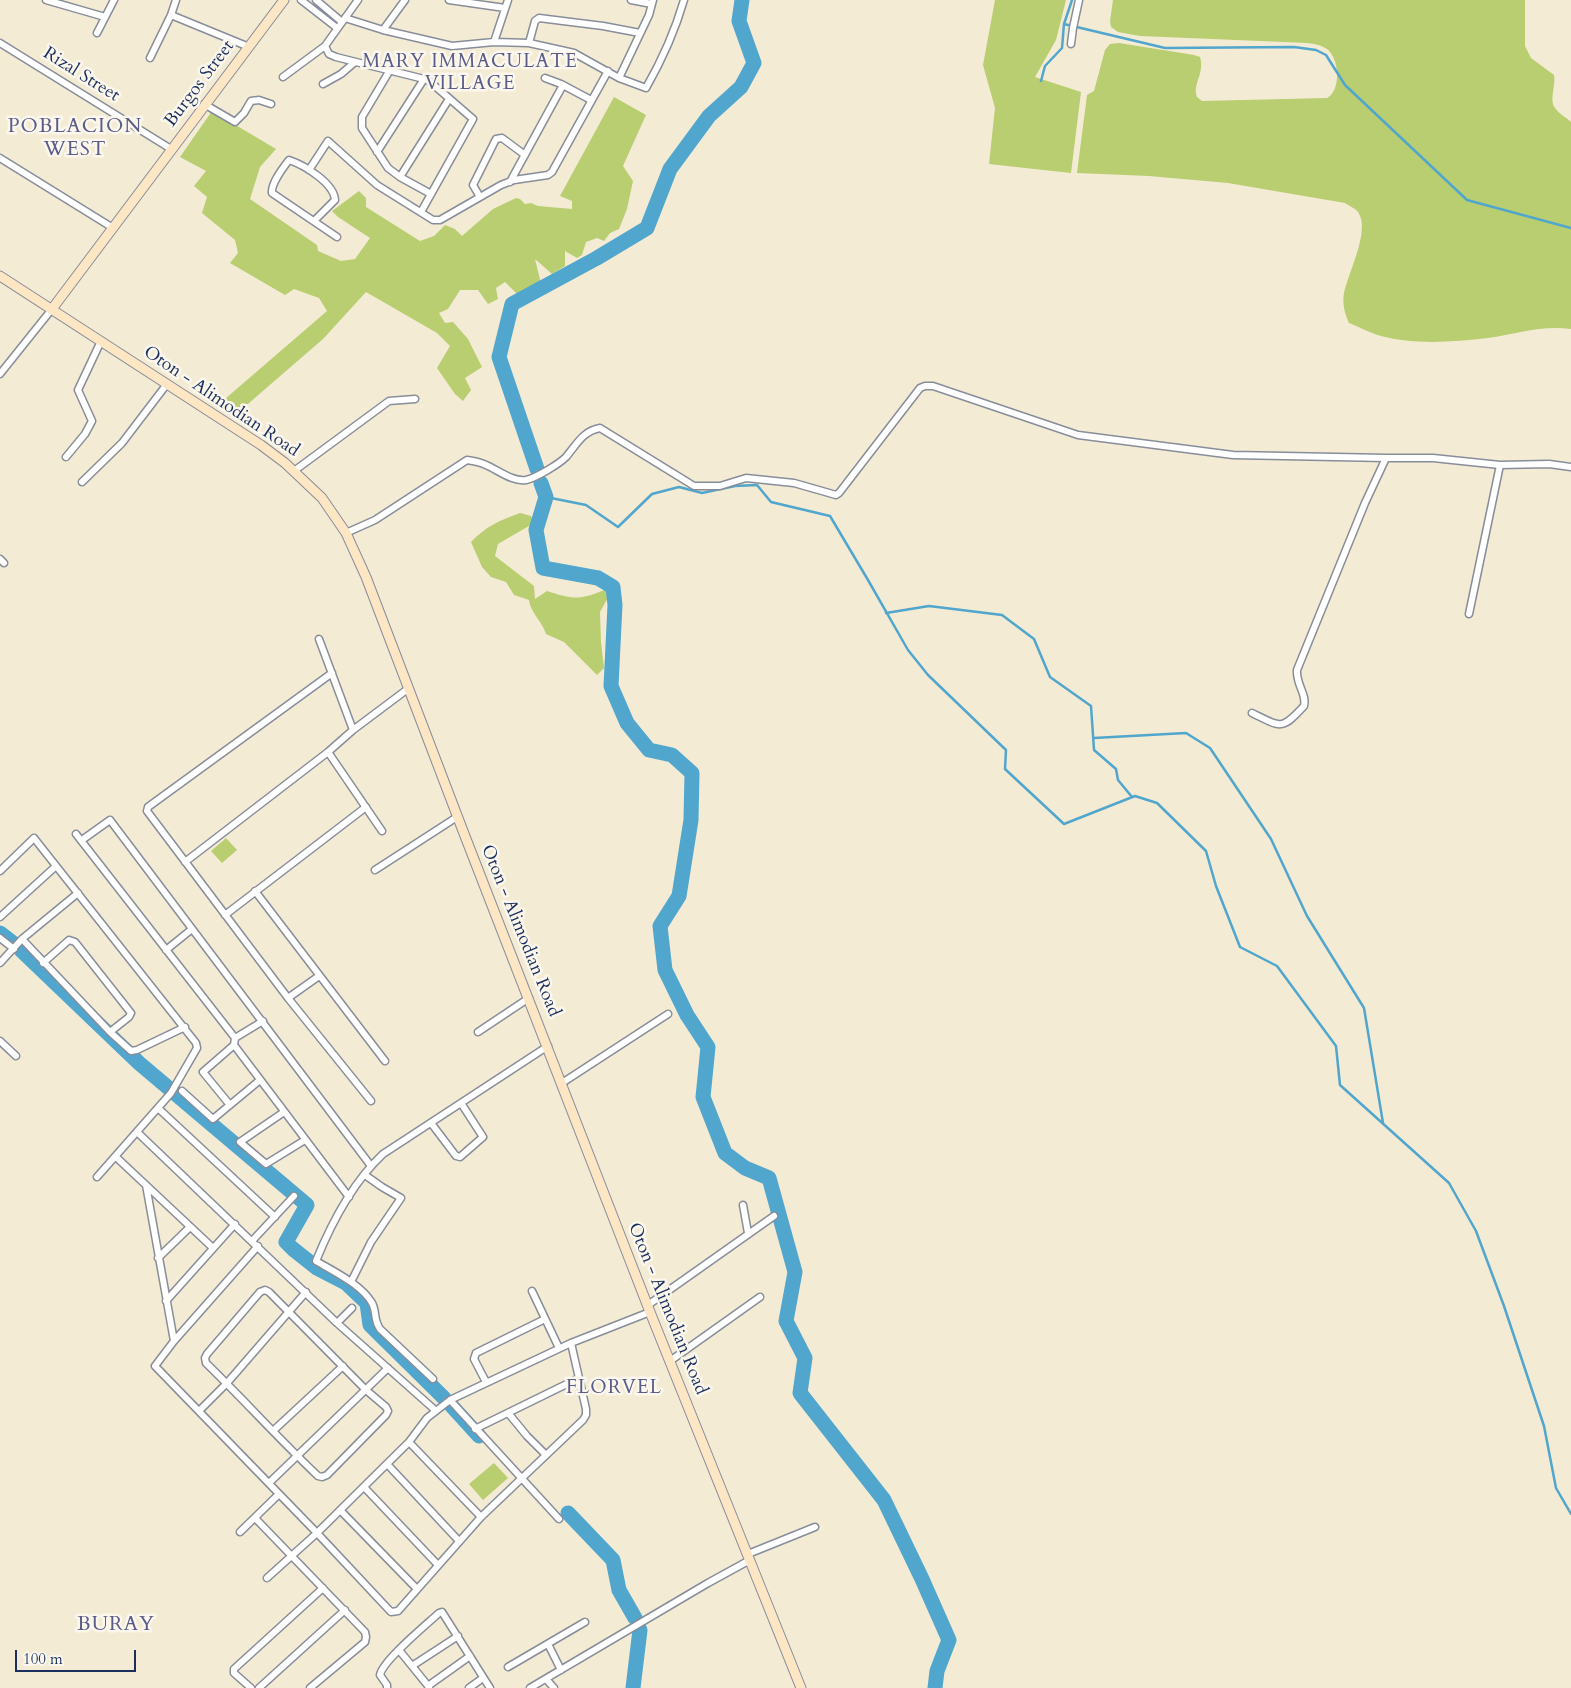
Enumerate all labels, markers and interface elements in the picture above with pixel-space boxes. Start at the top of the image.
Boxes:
street label: Burgos Street [160,37,240,131]
street label: Rizal Street [39,43,123,107]
district label: MARY IMMACULATE VILLAGE [360,52,580,96]
district label: POBLACION WEST [7,115,143,162]
street label: Oton - Alimodian Road [139,342,303,462]
street label: Oton - Alimodian Road [476,842,564,1020]
street label: Oton - Alimodian Road [623,1220,711,1398]
district label: FLORVEL [565,1378,663,1400]
district label: BURAY [76,1613,156,1637]
scale bar [18,1640,139,1672]
text: 100 m [23,1649,63,1669]

